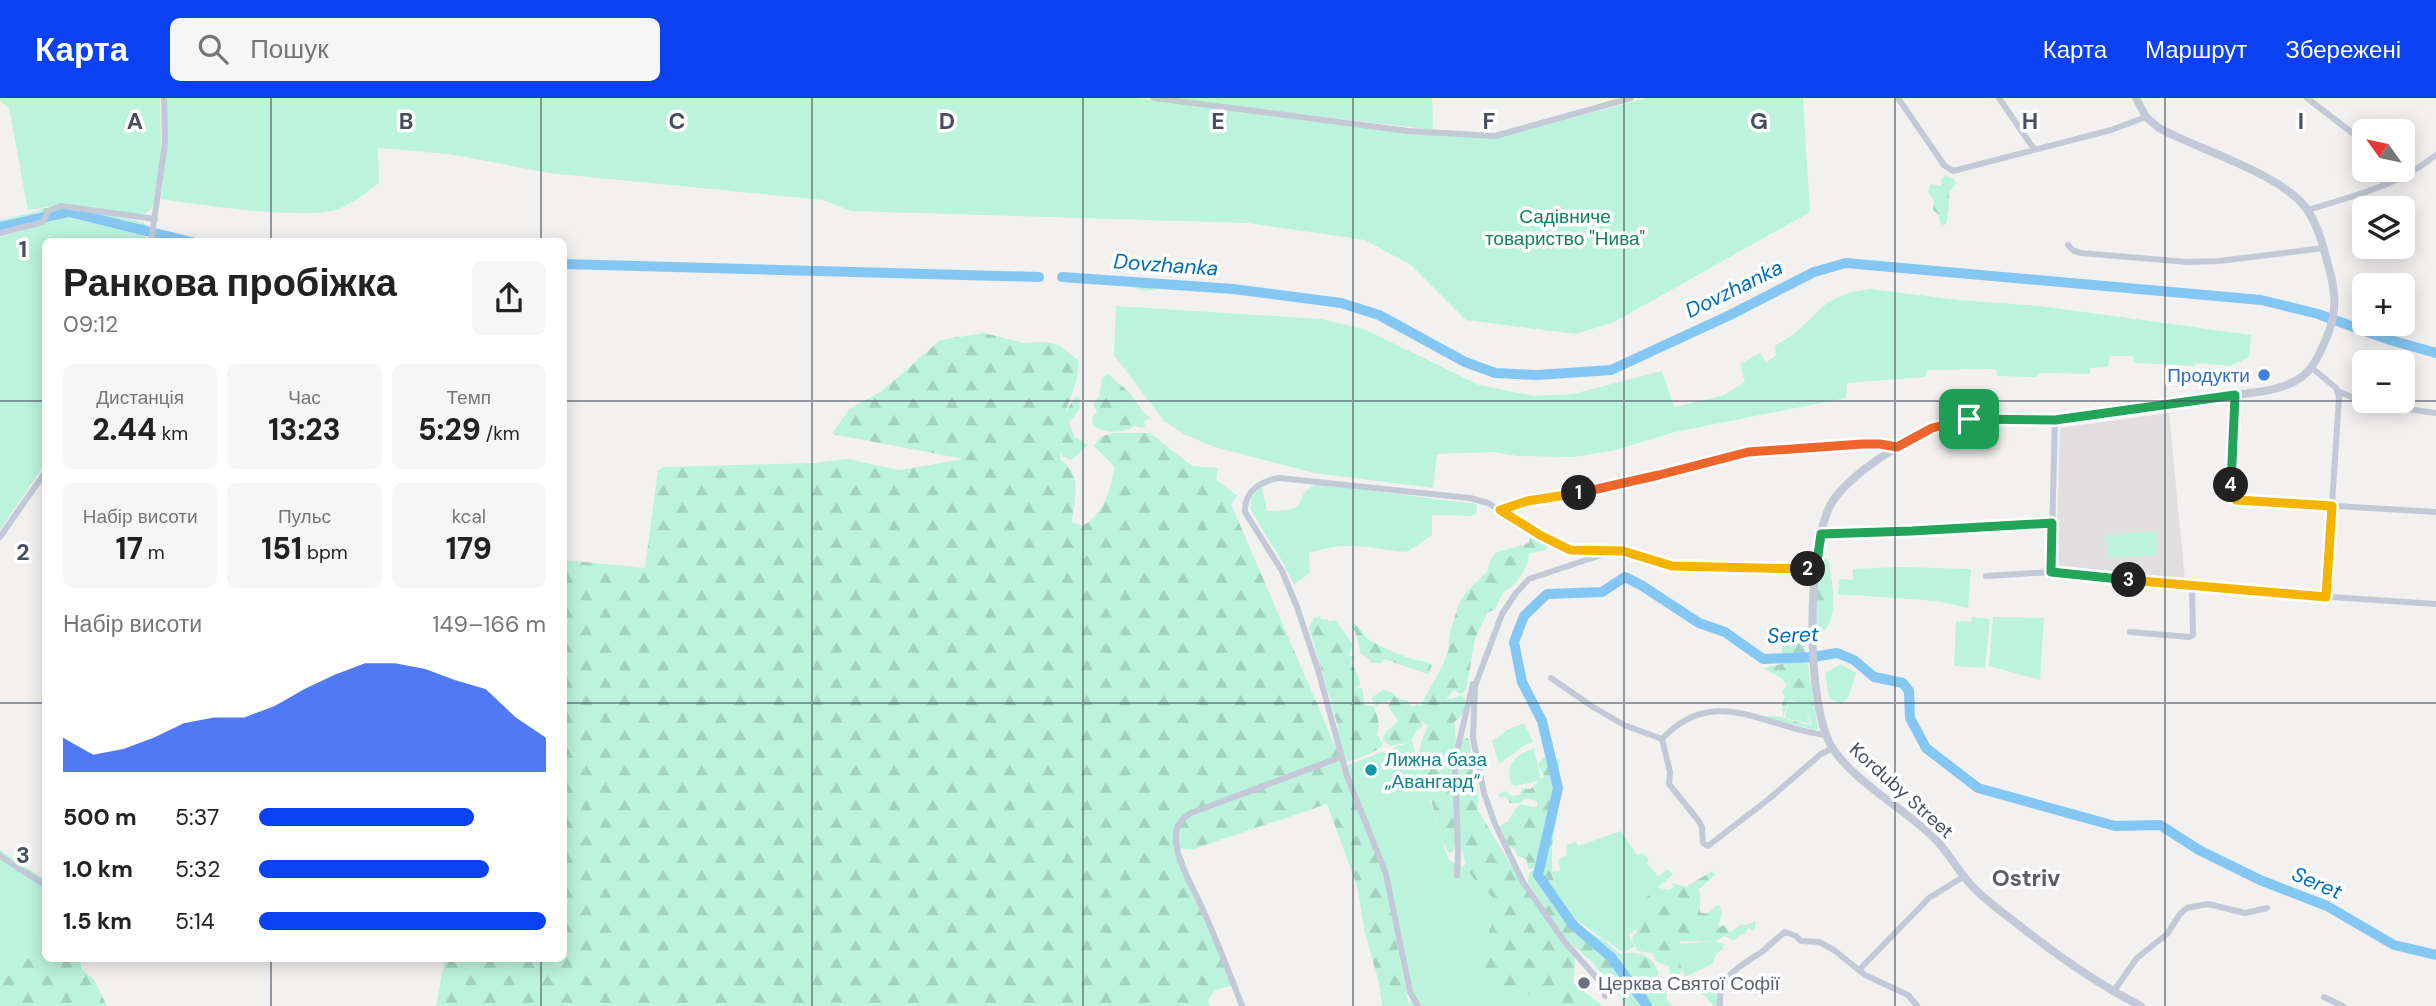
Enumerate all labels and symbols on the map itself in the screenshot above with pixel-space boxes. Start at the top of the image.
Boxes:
text: A [127,106,143,136]
text: B [399,106,413,136]
text: C [669,106,685,136]
text: D [939,106,955,136]
text: E [1211,106,1225,136]
text: F [1483,106,1496,136]
text: G [1750,106,1768,136]
text: H [2022,106,2038,136]
text: I [2298,106,2304,136]
north arrow [2352,119,2415,182]
park label: Садівниче товариство "Нива" [1485,204,1645,251]
text: 1 [19,234,27,264]
water label: Dovzhanka [1113,247,1219,283]
water label: Dovzhanka [1681,253,1787,325]
place label: Продукти [2167,363,2250,388]
marker: Продукти [2256,367,2272,383]
pin [1939,389,1999,449]
pin: 4 [2214,468,2248,502]
pin: 1 [1562,476,1596,510]
text: 2 [16,537,30,567]
pin: 2 [1790,552,1826,587]
pin: 3 [2112,562,2146,598]
water label: Seret [1767,620,1820,650]
street label: Korduby Street [1844,737,1959,844]
place label: Лижна база „Авангард“ [1385,747,1487,794]
marker: Лижна база „Авангард“ [1363,762,1379,778]
text: 3 [16,840,30,870]
water label: Seret [2288,860,2347,906]
district label: Ostriv [1992,863,2060,893]
place label: Церква Святої Софії [1598,971,1780,996]
marker: Церква Святої Софії [1576,975,1592,991]

